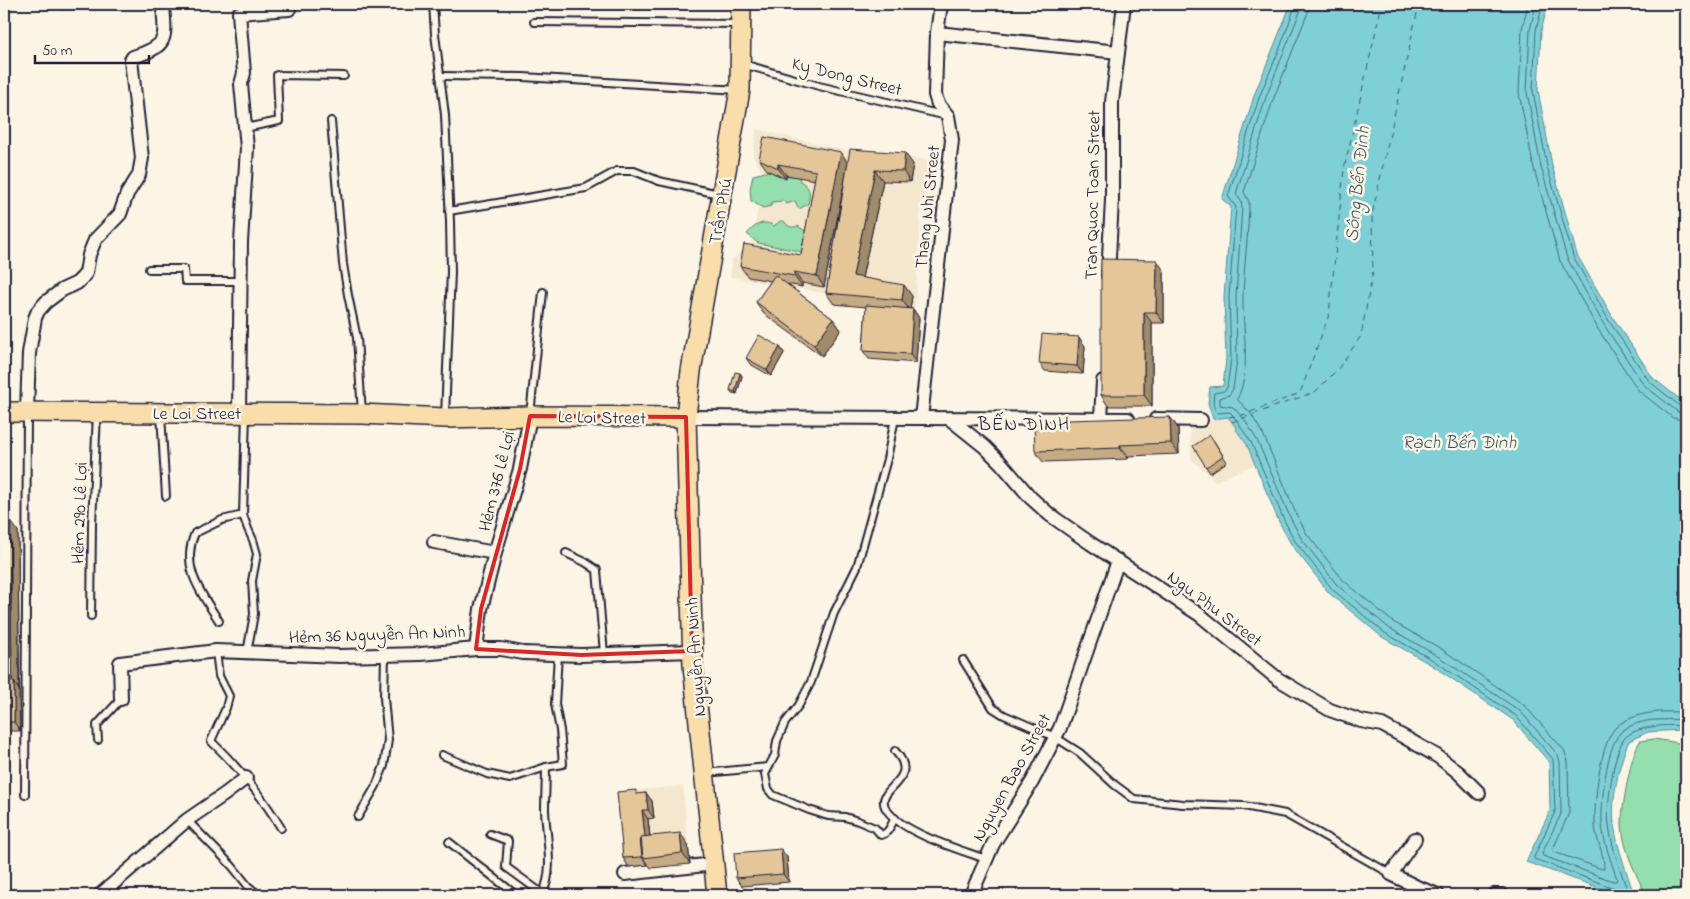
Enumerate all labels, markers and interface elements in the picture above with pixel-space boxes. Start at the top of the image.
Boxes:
scale bar [35,32,149,64]
text: 50 m [42,40,73,62]
street label: Ky Dong Street [788,52,904,105]
street label: Tran Quoc Toan Street [1080,110,1108,280]
water label: Sông Bến Đình [1339,124,1379,243]
street label: Thang Nhi Street [910,144,949,270]
street label: Trần Phú [703,176,741,247]
street label: Le Loi Street [153,402,241,428]
street label: Le Loi Street [558,405,646,433]
district label: BẾN ĐÌNH [977,411,1070,439]
street label: Hẻm 376 Lê Lợi [473,428,523,534]
water label: Rạch Bến Đình [1402,430,1517,457]
street label: Hẻm 290 Lê Lợi [66,462,96,565]
street label: Ngu Phu Street [1160,565,1267,655]
street label: Nguyễn An Ninh [680,596,715,718]
street label: Hẻm 36 Nguyễn An Ninh [288,620,466,653]
street label: Nguyen Bao Street [967,709,1060,847]

